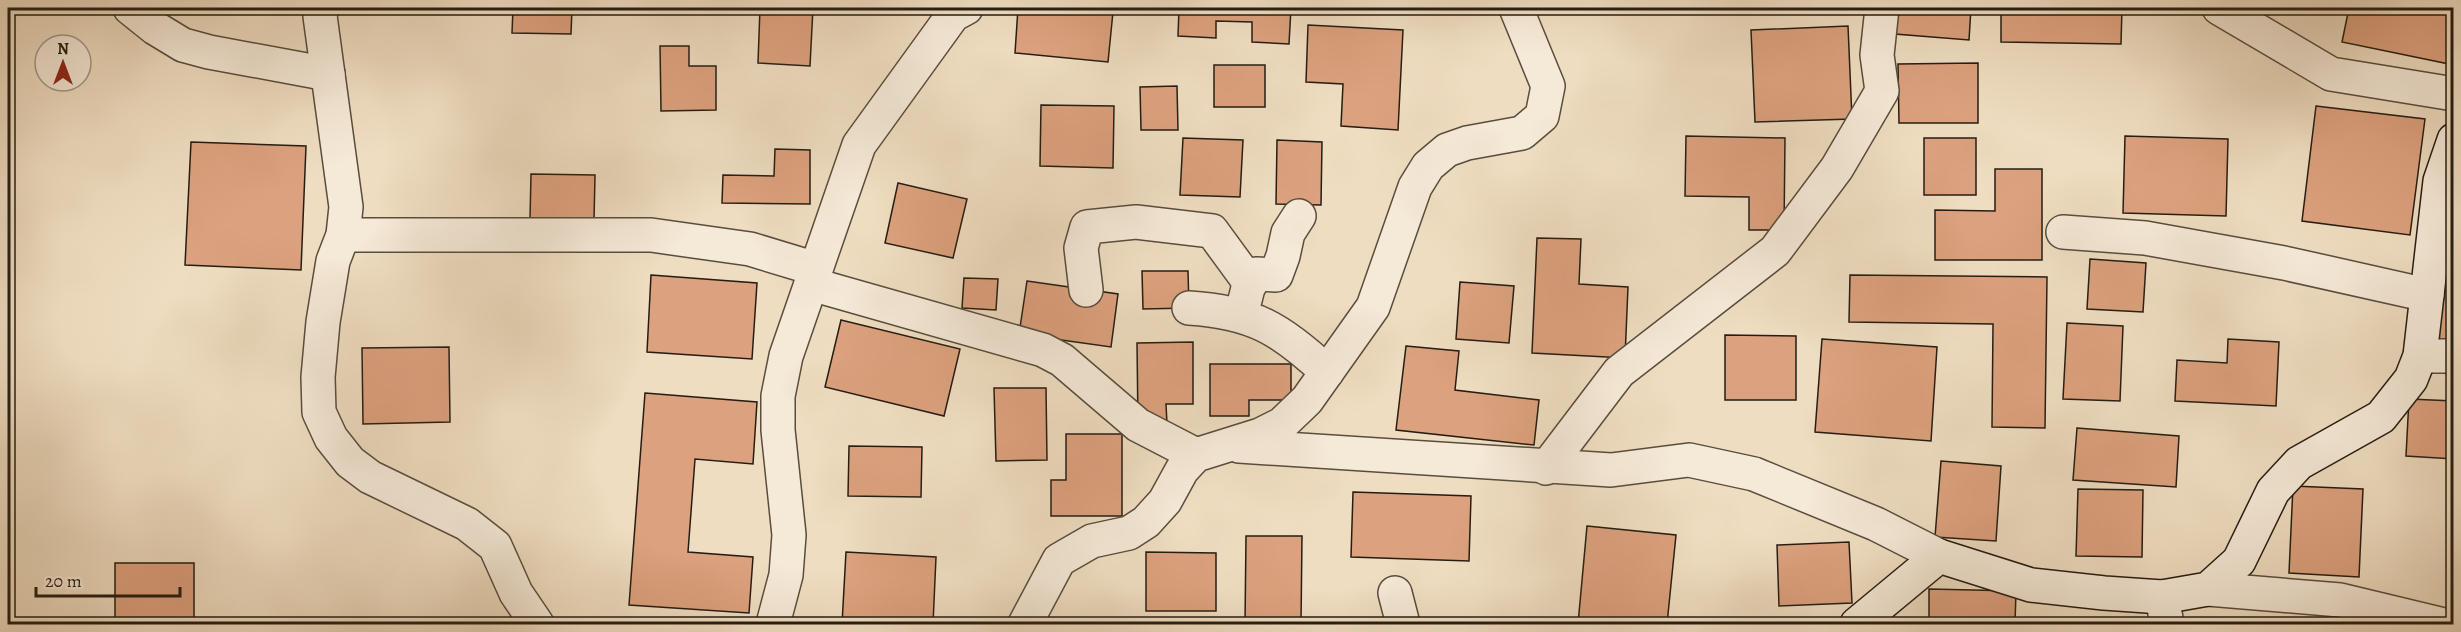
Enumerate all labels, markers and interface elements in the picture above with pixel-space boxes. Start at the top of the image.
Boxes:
north arrow [33,33,93,93]
text: N [57,38,69,60]
scale bar [36,560,180,598]
text: 20 m [45,569,82,593]

